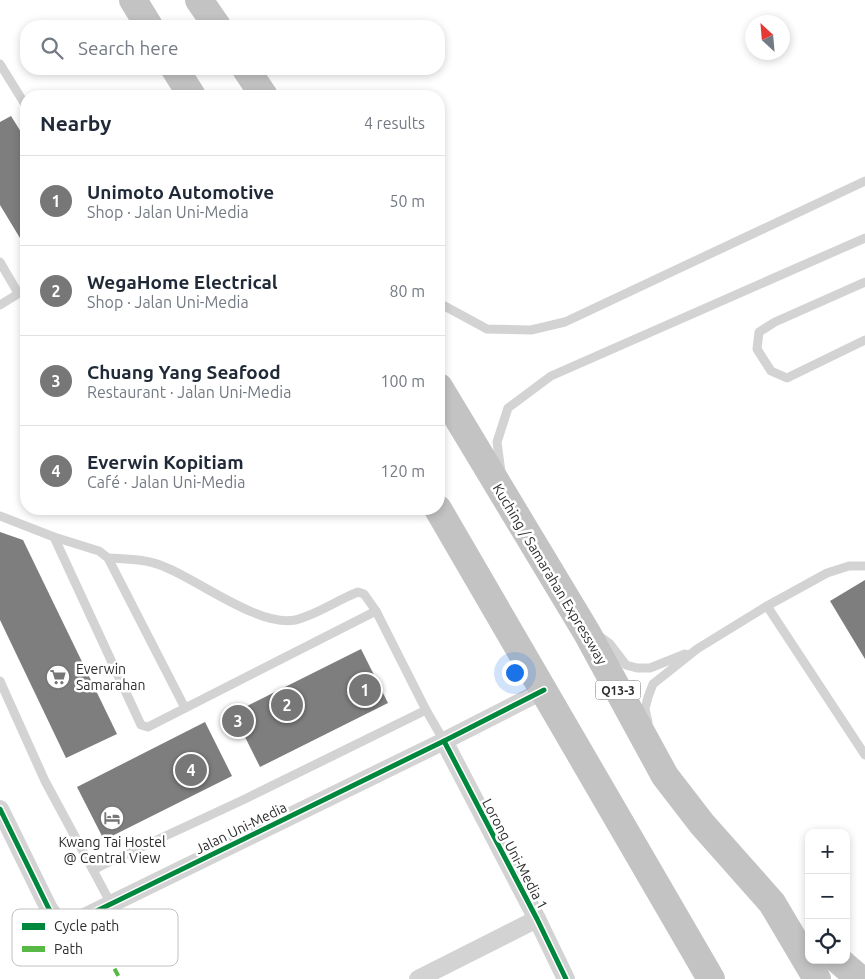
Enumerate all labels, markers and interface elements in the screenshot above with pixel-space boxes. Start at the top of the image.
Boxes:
north arrow [745,15,790,60]
search box [20,20,445,75]
icon: search [38,34,66,62]
text: Search here [78,37,178,59]
text: Nearby [40,111,111,135]
text: 4 results [364,114,425,132]
text: Unimoto Automotive [87,181,274,203]
text: 1 [51,192,61,210]
text: 50 m [389,192,425,210]
text: Shop · Jalan Uni-Media [87,203,249,221]
text: WegaHome Electrical [87,271,278,293]
text: 2 [51,282,61,300]
text: 80 m [389,282,425,300]
text: Shop · Jalan Uni-Media [87,293,249,311]
text: Chuang Yang Seafood [87,361,281,383]
text: 3 [51,372,61,390]
text: 100 m [380,372,425,390]
text: Restaurant · Jalan Uni-Media [87,383,291,401]
text: Everwin Kopitiam [87,451,244,473]
text: 4 [51,462,61,480]
text: 120 m [380,462,425,480]
text: Café · Jalan Uni-Media [87,473,245,491]
street label: Kuching / Samarahan Expressway [490,481,611,667]
your location [502,660,528,686]
place label: Everwin Samarahan [76,661,146,693]
supermarket icon: Everwin Samarahan [45,664,71,690]
pin: 1 [349,671,381,709]
road number: Q13-3 [596,680,640,700]
pin: 2 [271,686,303,724]
pin: 3 [222,702,254,740]
pin: 4 [175,751,207,789]
street label: Lorong Uni-Media 1 [479,796,551,912]
street label: Jalan Uni-Media [193,799,289,857]
hotel icon: Kwang Tai Hostel @ Central View [99,805,125,831]
map controls [805,829,850,964]
button: + [805,829,850,874]
place label: Kwang Tai Hostel @ Central View [58,834,166,866]
button: − [805,874,850,919]
legend [12,909,178,966]
text: Cycle path [54,918,119,934]
button: locate [805,919,850,964]
text: Path [54,941,83,957]

